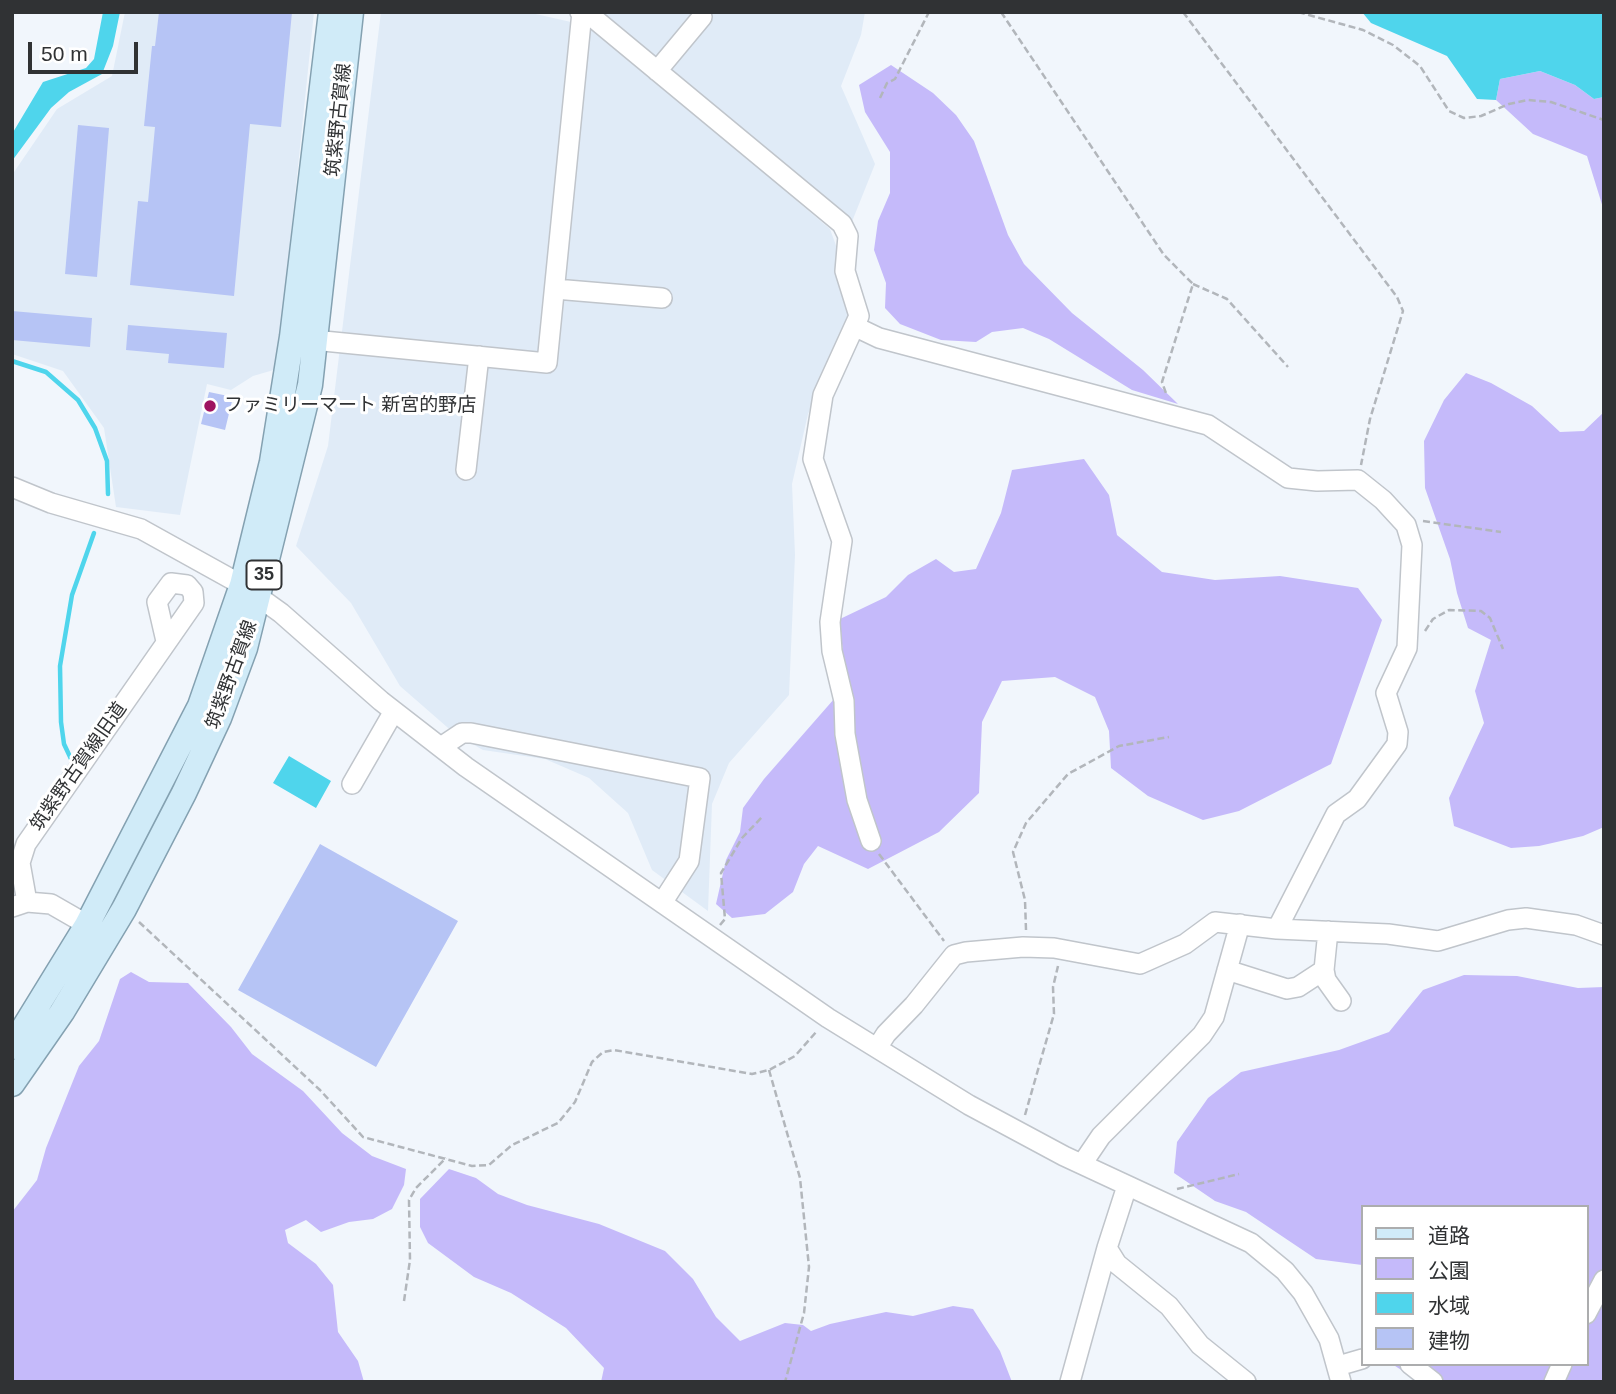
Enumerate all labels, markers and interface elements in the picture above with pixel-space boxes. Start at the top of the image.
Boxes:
scale bar [32,28,142,72]
text: 50 m [41,42,88,65]
street label: 筑紫野古賀線 [322,62,356,178]
place label: ファミリーマート 新宮的野店 [224,395,476,417]
marker: ファミリーマート 新宮的野店 [202,398,218,414]
road number: 35 [246,560,282,590]
street label: 筑紫野古賀線 [202,618,262,732]
street label: 筑紫野古賀線旧道 [26,698,132,836]
legend [1360,1205,1588,1366]
text: 道路 [1428,1224,1470,1247]
text: 公園 [1428,1259,1470,1282]
text: 水域 [1428,1294,1470,1317]
text: 建物 [1428,1329,1470,1352]

